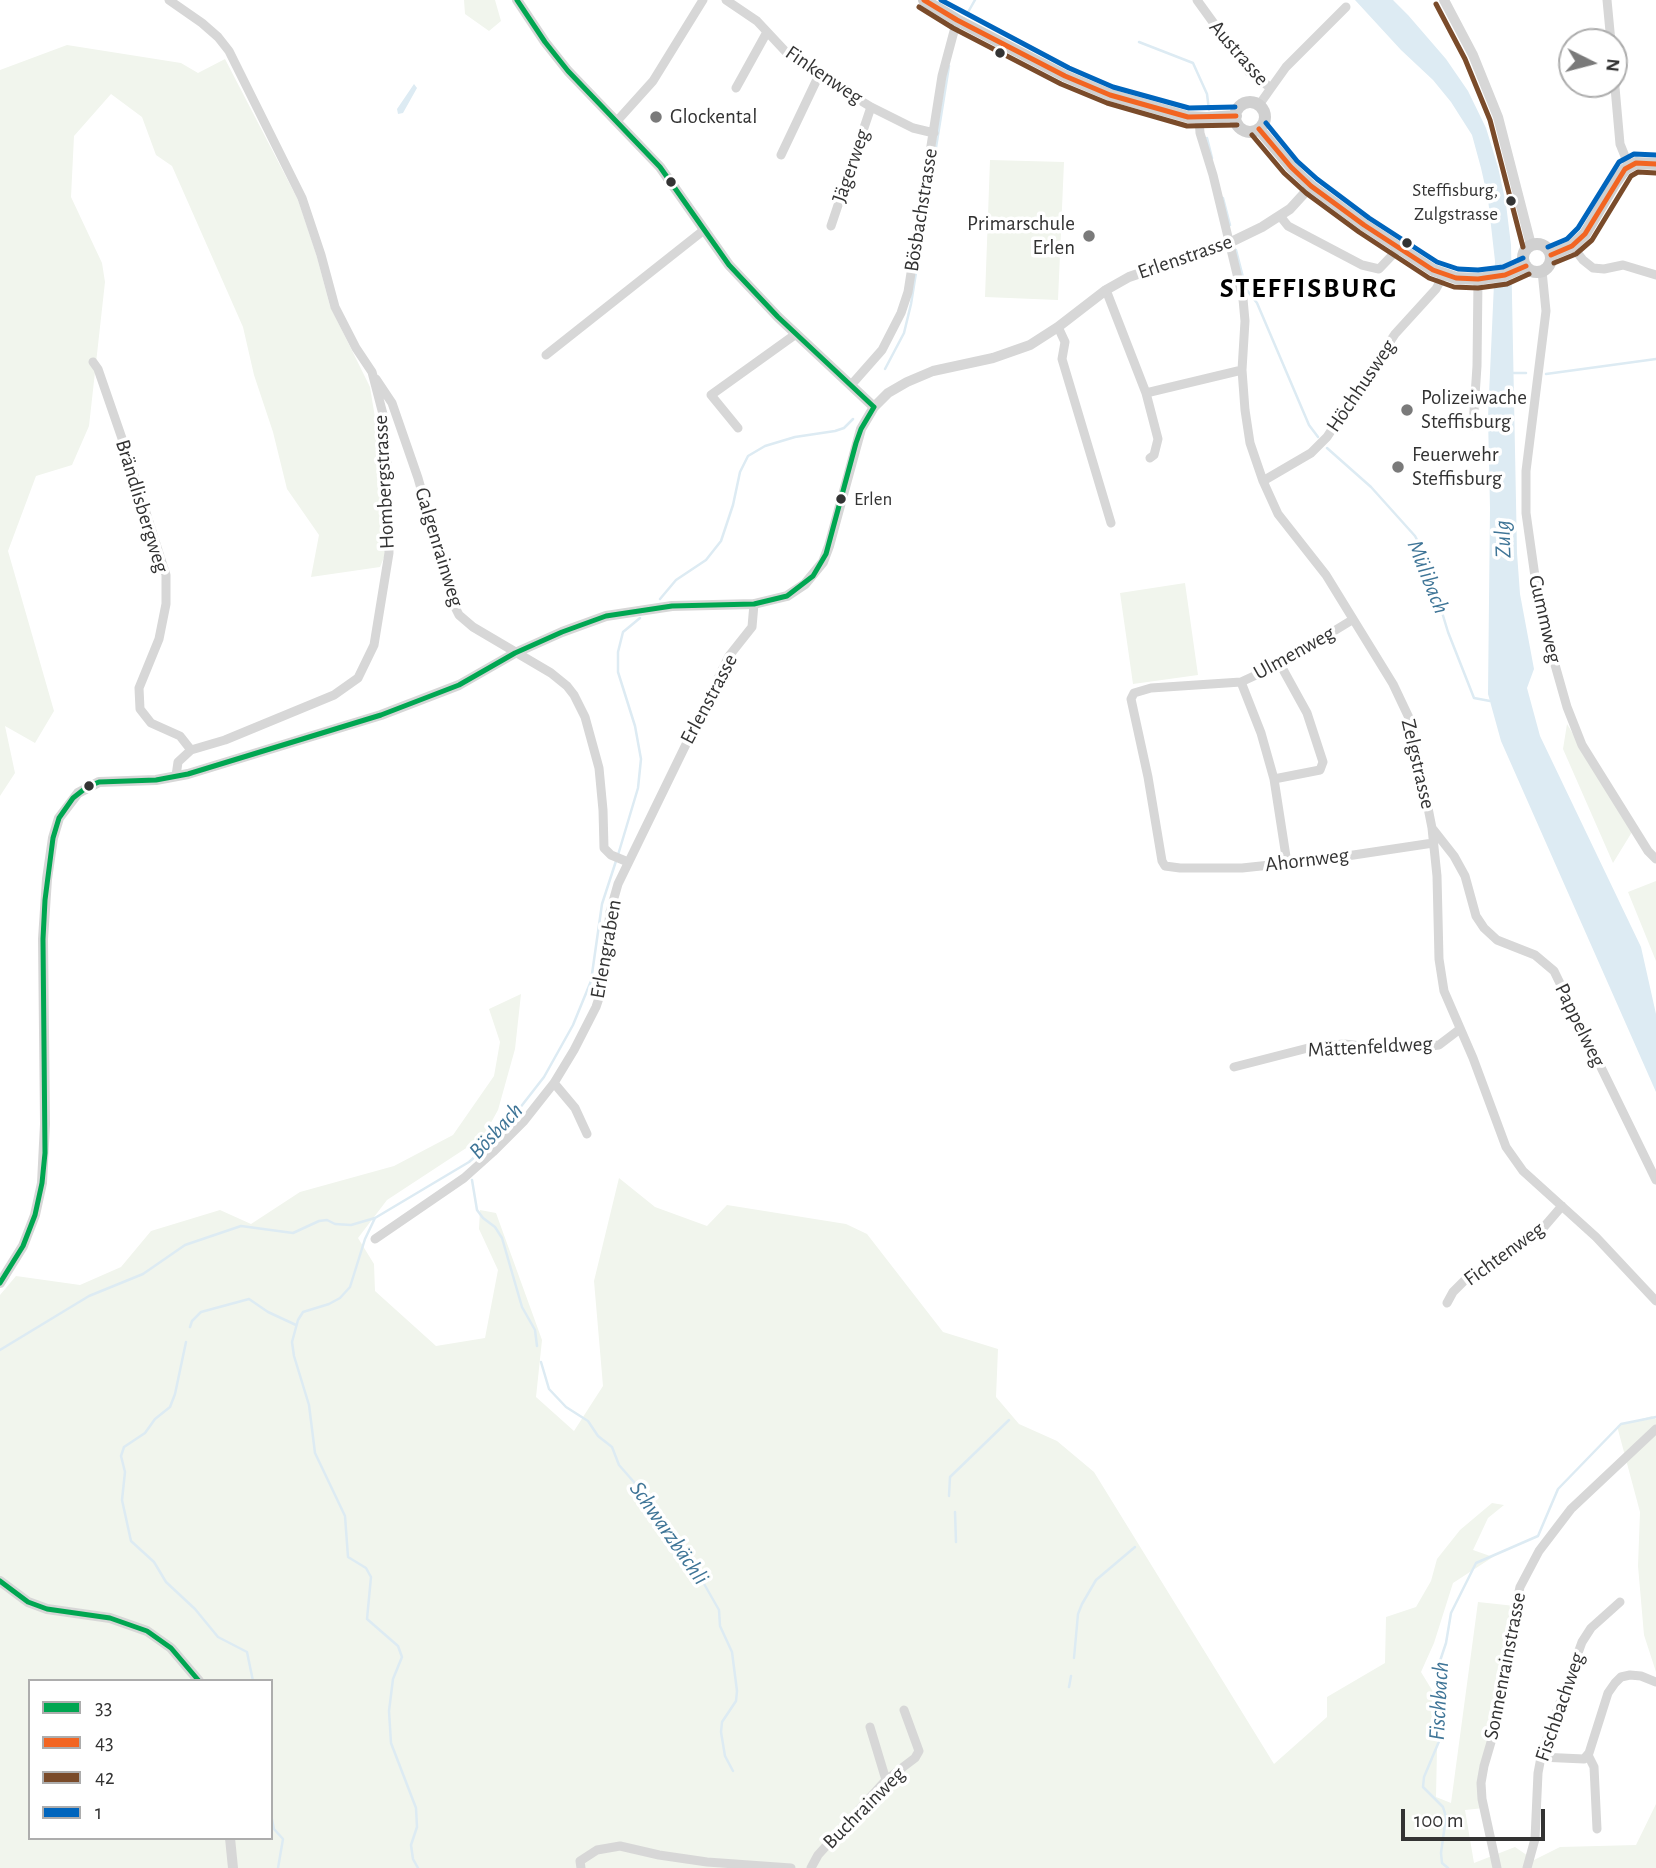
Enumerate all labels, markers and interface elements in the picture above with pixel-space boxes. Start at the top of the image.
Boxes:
street label: Austrasse [1204,15,1274,91]
north arrow [1558,28,1628,98]
street label: Finkenweg [780,40,868,110]
unlabelled marker [993,46,1007,60]
text: N [1602,57,1623,73]
place label: Glockental [670,104,757,130]
marker: Glockental [648,109,664,125]
street label: Jägerweg [827,126,875,206]
street label: Bösbachstrasse [899,146,943,274]
unlabelled marker [664,175,678,189]
place label: Steffisburg, Zulgstrasse [1412,179,1498,223]
marker: Steffisburg, Zulgstrasse [1504,194,1518,208]
place label: Primarschule Erlen [967,211,1075,261]
marker: Primarschule Erlen [1081,228,1097,244]
street label: Erlenstrasse [1134,229,1236,285]
unlabelled marker [1400,236,1414,250]
district label: STEFFISBURG [1221,272,1397,306]
street label: Höchhusweg [1321,335,1401,437]
place label: Polizeiwache Steffisburg [1421,385,1527,435]
marker: Polizeiwache Steffisburg [1399,402,1415,418]
street label: Hombergstrasse [368,414,400,550]
street label: Brändlisbergweg [110,436,174,576]
place label: Feuerwehr Steffisburg [1412,442,1502,492]
marker: Feuerwehr Steffisburg [1390,459,1406,475]
street label: Galgenrainweg [409,484,469,610]
place label: Erlen [854,488,892,510]
marker: Erlen [834,492,848,506]
water label: Zulg [1489,520,1517,558]
water label: Mülibach [1401,536,1455,618]
street label: Gummweg [1523,573,1567,665]
street label: Ulmenweg [1249,620,1339,686]
street label: Erlenstrasse [675,650,743,748]
street label: Zelgstrasse [1395,717,1441,811]
unlabelled marker [82,779,96,793]
street label: Ahornweg [1264,842,1350,878]
street label: Erlengraben [585,897,627,1001]
street label: Pappelweg [1549,979,1611,1071]
street label: Mättenfeldweg [1307,1031,1433,1063]
water label: Bösbach [463,1097,529,1165]
street label: Fichtenweg [1459,1216,1549,1292]
water label: Schwarzbächli [623,1476,715,1590]
street label: Sonnenrainstrasse [1478,1590,1532,1742]
street label: Fischbachweg [1530,1649,1590,1765]
water label: Fischbach [1423,1661,1455,1741]
legend [28,1679,273,1840]
text: 33 [95,1697,112,1718]
text: 43 [95,1732,114,1753]
street label: Buchrainweg [818,1762,910,1854]
text: 42 [95,1767,115,1788]
scale bar [1404,1794,1548,1838]
text: 1 [95,1802,102,1823]
text: 100 m [1414,1810,1464,1831]

